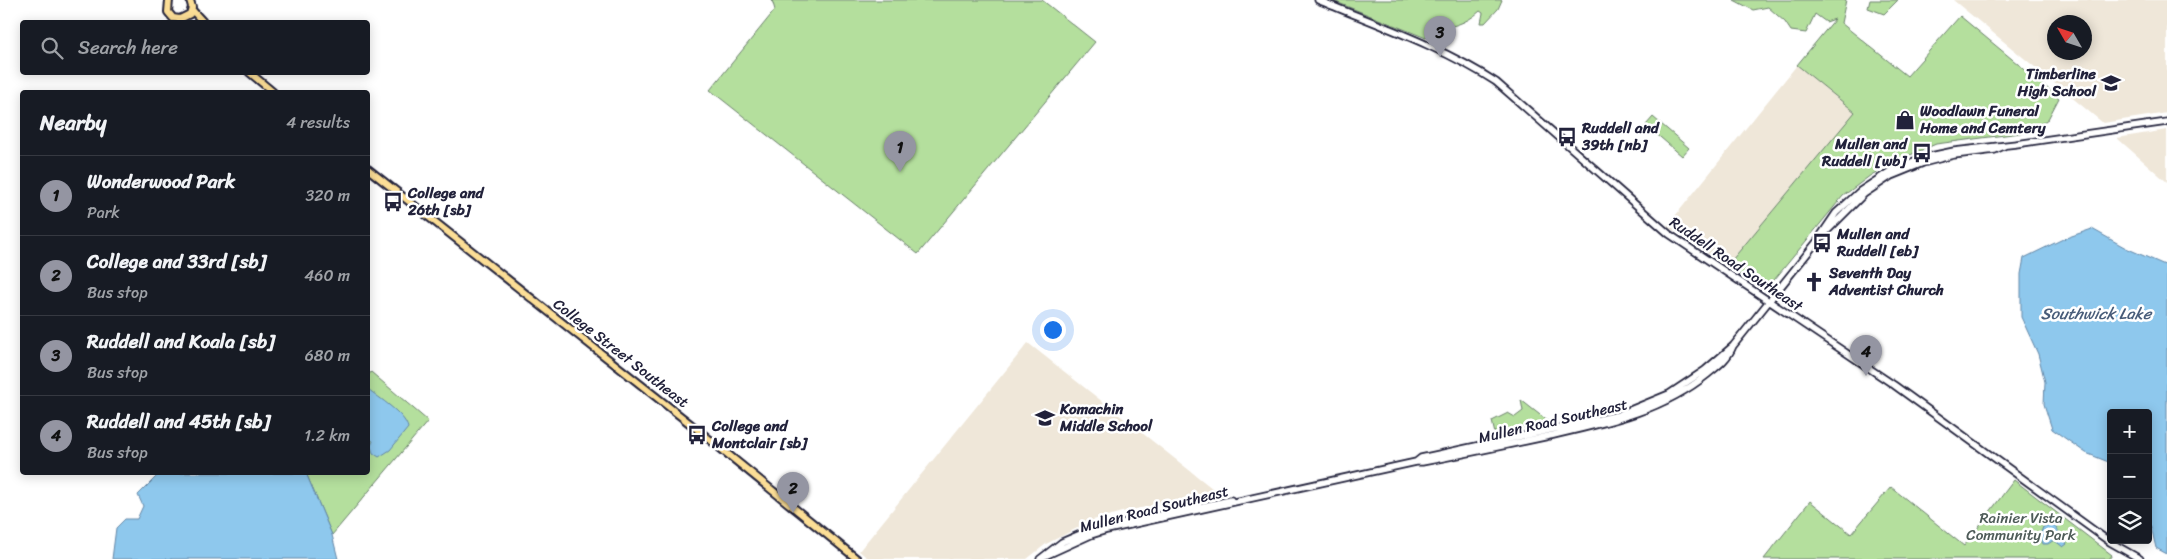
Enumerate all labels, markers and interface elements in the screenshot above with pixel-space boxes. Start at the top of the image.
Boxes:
north arrow [2047,15,2092,60]
pin: 3 [1424,16,1456,57]
search box [20,20,370,75]
text: Search here [78,31,178,64]
icon: search [38,34,66,62]
place label: Timberline High School [2017,61,2097,104]
school or university icon: Timberline High School [2100,72,2122,94]
place label: Woodlawn Funeral Home and Cemtery [1919,98,2047,141]
text: Nearby [40,104,106,142]
text: 4 results [286,108,350,137]
shop icon: Woodlawn Funeral Home and Cemtery [1894,109,1916,131]
place label: Ruddell and 39th [nb] [1581,115,1661,158]
bus stop icon: Ruddell and 39th [nb] [1556,126,1578,148]
pin: 1 [884,131,916,172]
place label: Mullen and Ruddell [wb] [1821,131,1908,174]
bus stop icon: Mullen and Ruddell [wb] [1911,142,1933,164]
text: Wonderwood Park [87,165,235,198]
place label: College and 26th [sb] [407,180,485,223]
text: 1 [53,181,59,210]
text: 320 m [305,181,350,210]
bus stop icon: College and 26th [sb] [382,191,404,213]
text: Park [87,198,120,227]
street label: Ruddell Road Southeast [1664,210,1809,319]
place label: Mullen and Ruddell [eb] [1836,221,1920,264]
bus stop icon: Mullen and Ruddell [eb] [1811,232,1833,254]
text: College and 33rd [sb] [87,245,267,278]
place label: Seventh Day Adventist Church [1828,260,1944,303]
text: 2 [51,261,61,290]
text: 460 m [304,261,350,290]
church icon: Seventh Day Adventist Church [1803,271,1825,293]
text: Bus stop [87,278,148,307]
street label: College Street Southeast [547,291,695,415]
water label: Southwick Lake [2041,299,2153,328]
your location [1040,317,1066,343]
text: Ruddell and Koala [sb] [87,325,276,358]
pin: 4 [1850,335,1882,376]
text: 3 [52,341,60,370]
text: 680 m [305,341,350,370]
text: Bus stop [87,358,148,387]
street label: Mullen Road Southeast [1476,391,1631,451]
place label: Komachin Middle School [1059,396,1153,439]
text: Ruddell and 45th [sb] [87,405,271,438]
school or university icon: Komachin Middle School [1034,407,1056,429]
map controls [2107,409,2152,544]
button: + [2107,409,2152,454]
place label: College and Montclair [sb] [711,413,809,456]
text: 4 [51,421,61,450]
text: 1.2 km [304,421,350,450]
bus stop icon: College and Montclair [sb] [686,424,708,446]
text: Bus stop [87,438,148,467]
button: − [2107,454,2152,499]
pin: 2 [777,472,809,513]
street label: Mullen Road Southeast [1077,478,1232,540]
button: layers [2107,499,2152,544]
park label: Rainier Vista Community Park [1966,505,2077,548]

